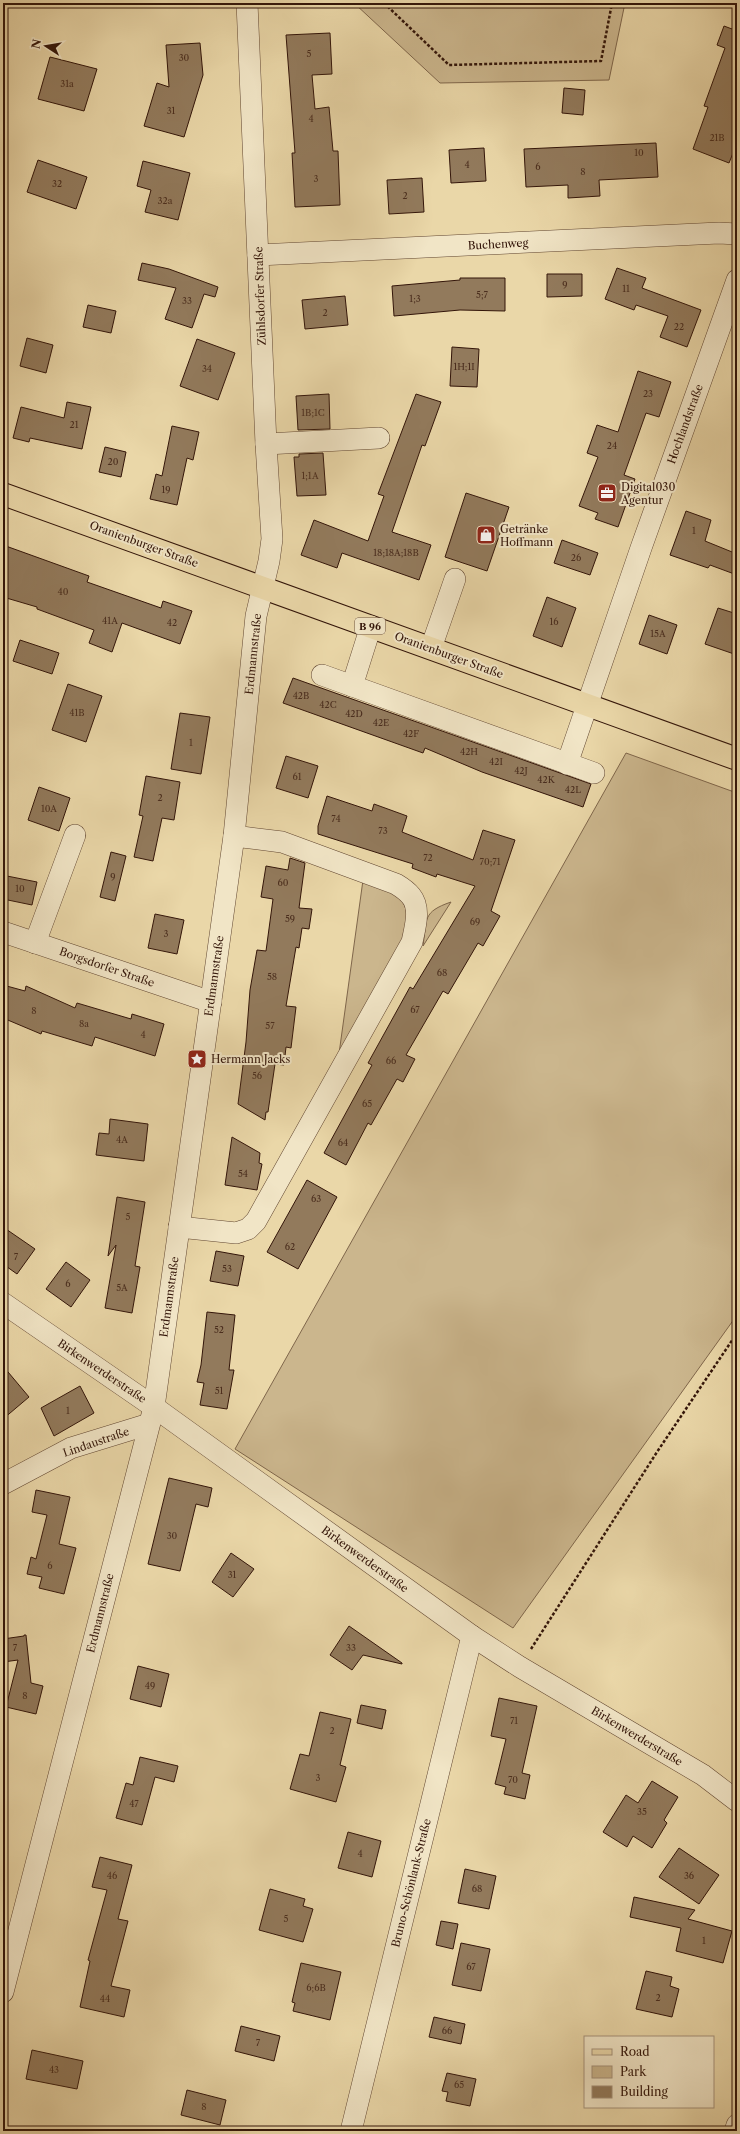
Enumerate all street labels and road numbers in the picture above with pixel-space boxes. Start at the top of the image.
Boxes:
street label: Buchenweg [467,235,529,253]
street label: Zühlsdorfer Straße [251,246,269,346]
street label: Hochlandstraße [664,382,706,466]
street label: Oranienburger Straße [88,518,200,570]
street label: Erdmannstraße [242,613,264,695]
road number: B 96 [355,618,385,634]
street label: Oranienburger Straße [393,629,505,681]
street label: Erdmannstraße [201,935,227,1017]
street label: Borgsdorfer Straße [58,944,156,990]
street label: Erdmannstraße [156,1256,182,1338]
street label: Birkenwerderstraße [55,1336,149,1406]
street label: Lindaustraße [61,1424,131,1460]
street label: Birkenwerderstraße [319,1523,411,1595]
street label: Erdmannstraße [83,1572,117,1654]
street label: Birkenwerderstraße [589,1703,685,1769]
street label: Bruno-Schönlank-Straße [388,1817,434,1949]

